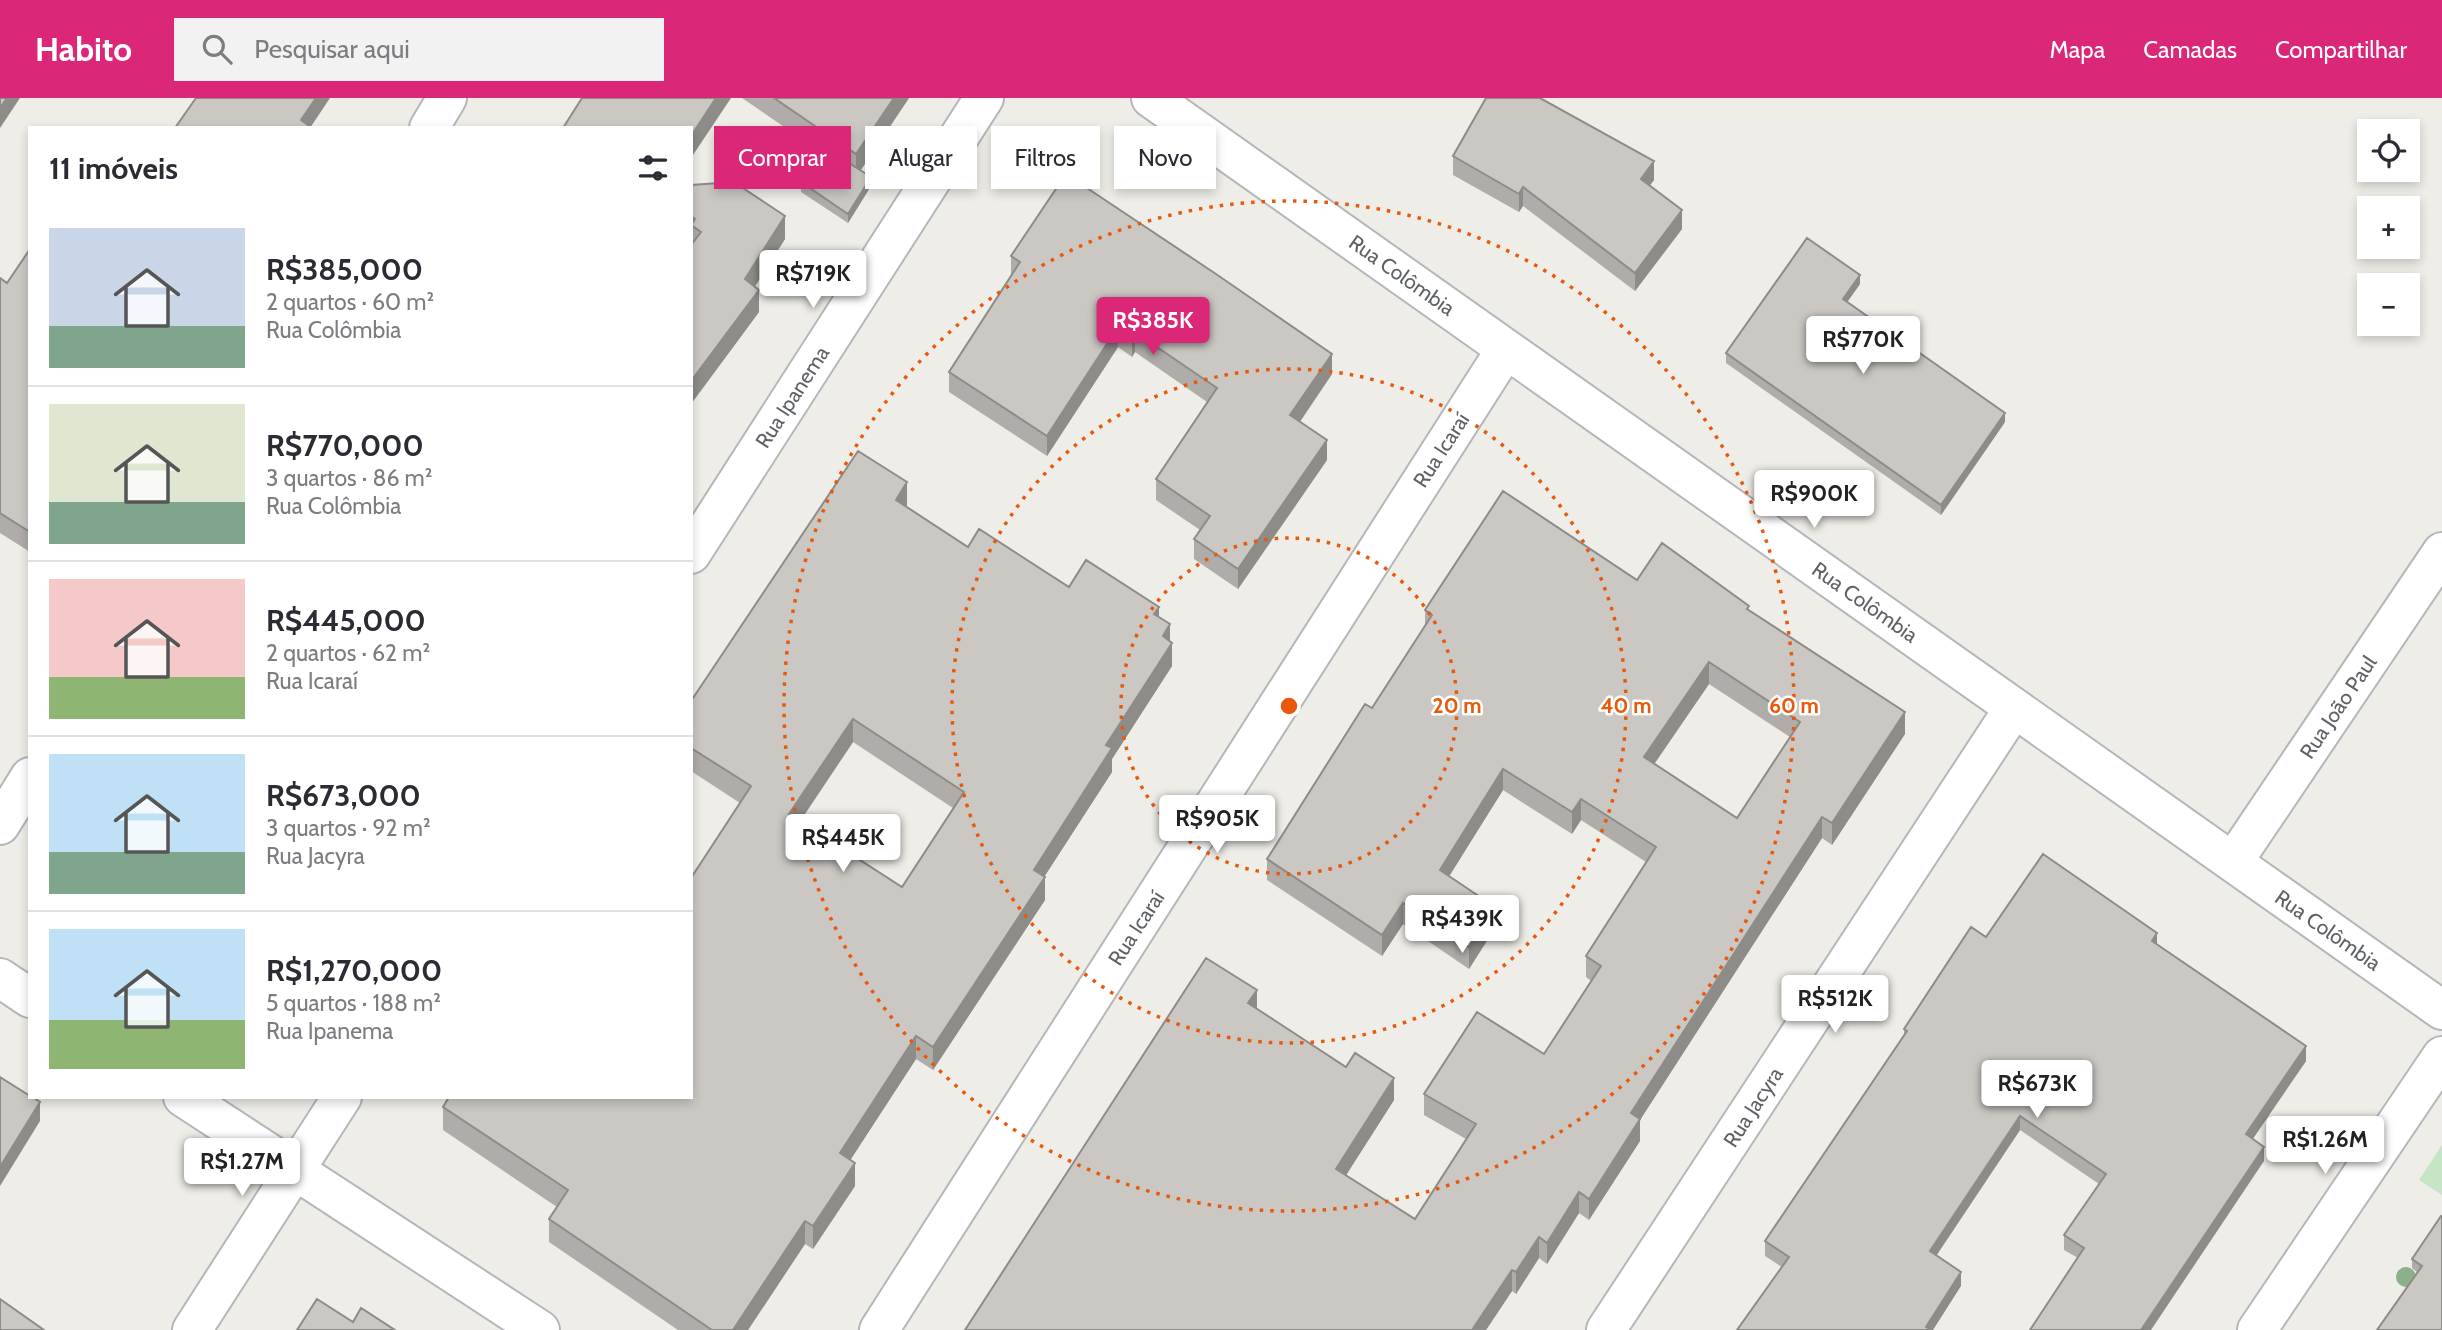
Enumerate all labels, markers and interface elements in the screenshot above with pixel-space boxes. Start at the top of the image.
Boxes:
search box [174,18,664,81]
text: Habito [35,29,132,69]
icon: search [198,30,236,68]
text: Pesquisar aqui [254,33,410,65]
text: Mapa [2049,35,2105,64]
text: Camadas [2143,35,2237,64]
text: Compartilhar [2275,35,2407,64]
map controls [2357,119,2420,336]
button: locate [2357,119,2420,182]
chip: Comprar [714,126,851,189]
chip: Alugar [865,126,977,189]
chip: Filtros [991,126,1100,189]
chip: Novo [1114,126,1216,189]
icon: filters [634,149,672,187]
text: 11 imóveis [49,150,178,187]
button: + [2357,196,2420,259]
street label: Rua Colômbia [1344,229,1460,321]
pin: R$719K [756,250,870,310]
text: R$385,000 [266,251,423,288]
icon: home [105,256,189,340]
text: R$719K [775,259,851,287]
button: − [2357,273,2420,336]
text: 2 quartos · 60 m² [266,288,434,316]
pin: R$385K [1096,298,1210,357]
text: R$385K [1113,306,1193,334]
text: Rua Colômbia [266,316,401,344]
pin: R$770K [1806,316,1920,376]
text: R$770K [1822,325,1904,353]
street label: Rua Ipanema [750,341,834,453]
street label: Rua Icaraí [1408,408,1475,492]
text: R$770,000 [266,427,424,464]
icon: home [105,432,189,516]
text: 3 quartos · 86 m² [266,464,432,492]
pin: R$900K [1757,470,1871,530]
text: R$900K [1770,479,1858,507]
text: Rua Colômbia [266,492,401,520]
street label: Rua Colômbia [1807,556,1923,648]
text: R$445,000 [266,602,426,639]
icon: home [105,607,189,691]
text: 2 quartos · 62 m² [266,639,430,667]
street label: Rua João Paul [2294,651,2382,763]
text: Rua Icaraí [266,667,358,695]
text: 20 m [1433,693,1481,718]
text: 40 m [1601,693,1651,718]
text: 60 m [1769,693,1819,718]
centre of rings [1277,694,1301,718]
text: R$673,000 [266,777,421,814]
icon: home [105,782,189,866]
pin: R$905K [1160,796,1274,855]
text: R$905K [1175,804,1259,832]
text: 3 quartos · 92 m² [266,814,431,842]
pin: R$445K [786,814,900,874]
text: R$445K [801,823,885,851]
text: Rua Jacyra [266,842,365,870]
street label: Rua Colômbia [2270,884,2386,976]
street label: Rua Icaraí [1103,886,1170,970]
pin: R$439K [1405,896,1519,955]
text: R$439K [1421,904,1503,932]
text: R$1,270,000 [266,952,442,989]
icon: home [105,957,189,1041]
pin: R$512K [1778,976,1892,1035]
text: R$512K [1797,984,1873,1012]
text: 5 quartos · 188 m² [266,989,441,1017]
text: Rua Ipanema [266,1017,393,1045]
pin: R$673K [1980,1060,2094,1120]
street label: Rua Jacyra [1718,1062,1788,1152]
text: R$673K [1997,1069,2077,1097]
pin: R$1.26M [2260,1116,2390,1176]
text: R$1.26M [2282,1125,2368,1153]
pin: R$1.27M [177,1138,307,1198]
text: R$1.27M [200,1147,284,1175]

